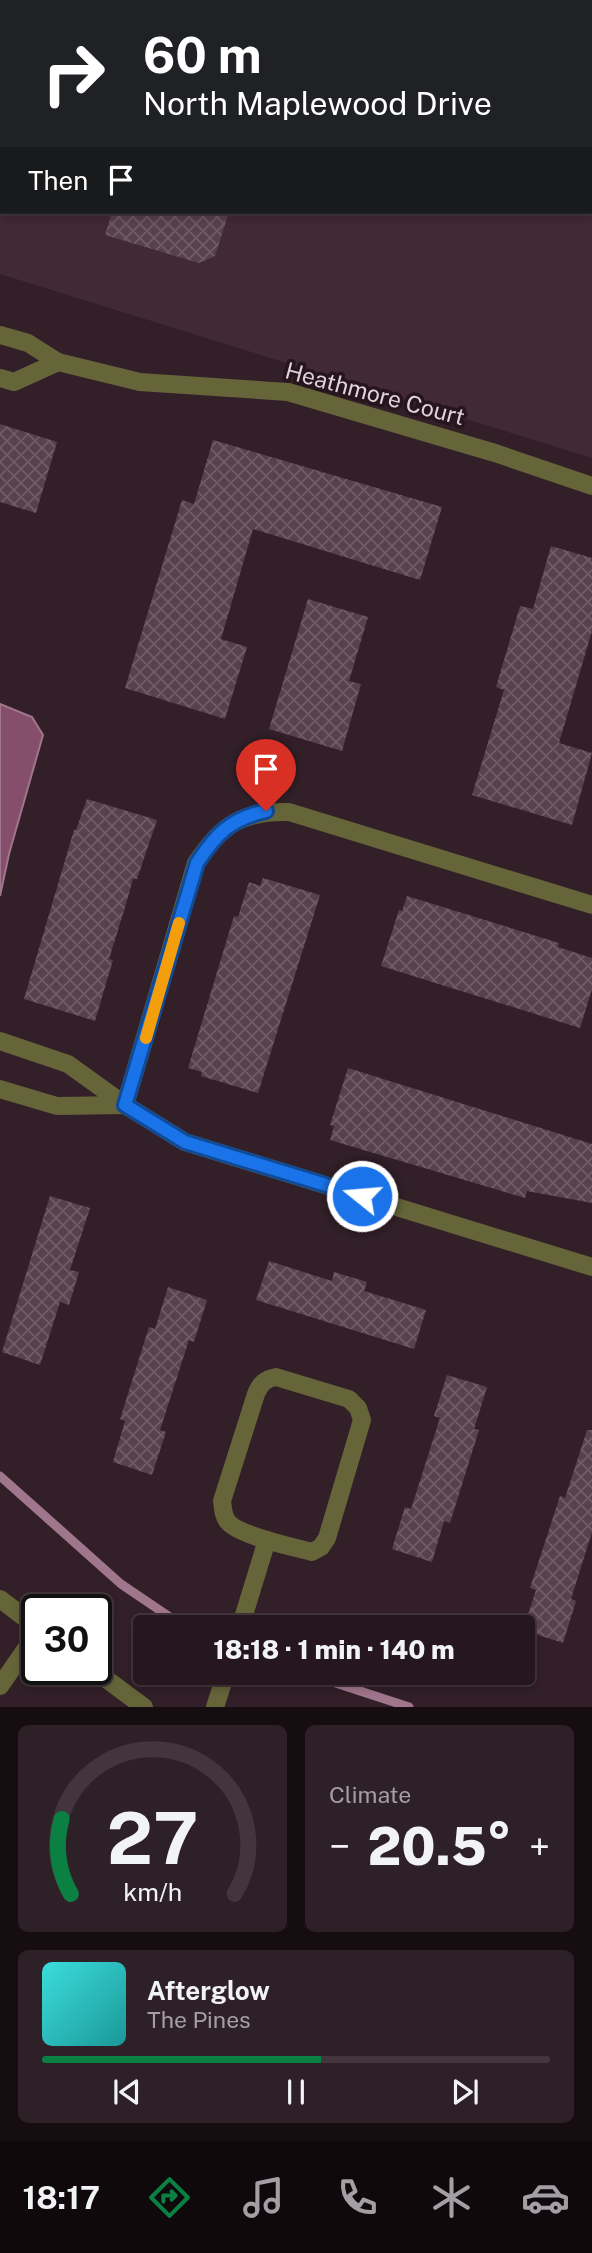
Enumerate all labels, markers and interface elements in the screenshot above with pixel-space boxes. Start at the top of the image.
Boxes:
text: 60 m [143,26,262,84]
icon: right [28,28,119,119]
text: North Maplewood Drive [143,85,492,122]
icon: arrive [102,161,140,199]
text: Then [28,165,88,196]
street label: Heathmore Court [282,357,468,430]
pin [236,739,296,811]
icon: arrive [247,750,285,788]
position arrow [325,1159,399,1233]
speed limit sign: 30 [21,1594,112,1685]
text: 18:18 · 1 min · 140 m [213,1634,455,1665]
text: Climate [329,1781,411,1808]
text: 27 [107,1796,198,1881]
text: 20.5° [367,1816,512,1877]
text: − [329,1824,350,1869]
text: + [529,1824,550,1869]
text: km/h [123,1877,182,1907]
text: Afterglow [147,1975,270,2006]
text: The Pines [147,2006,251,2033]
icon: previous [108,2073,146,2111]
icon: pause [277,2073,315,2111]
icon: next [446,2073,484,2111]
icon: directions [145,2173,194,2222]
icon: music [239,2173,288,2222]
icon: phone [333,2173,382,2222]
icon: climate [427,2173,476,2222]
icon: car [521,2173,570,2222]
text: 18:17 [22,2179,100,2216]

